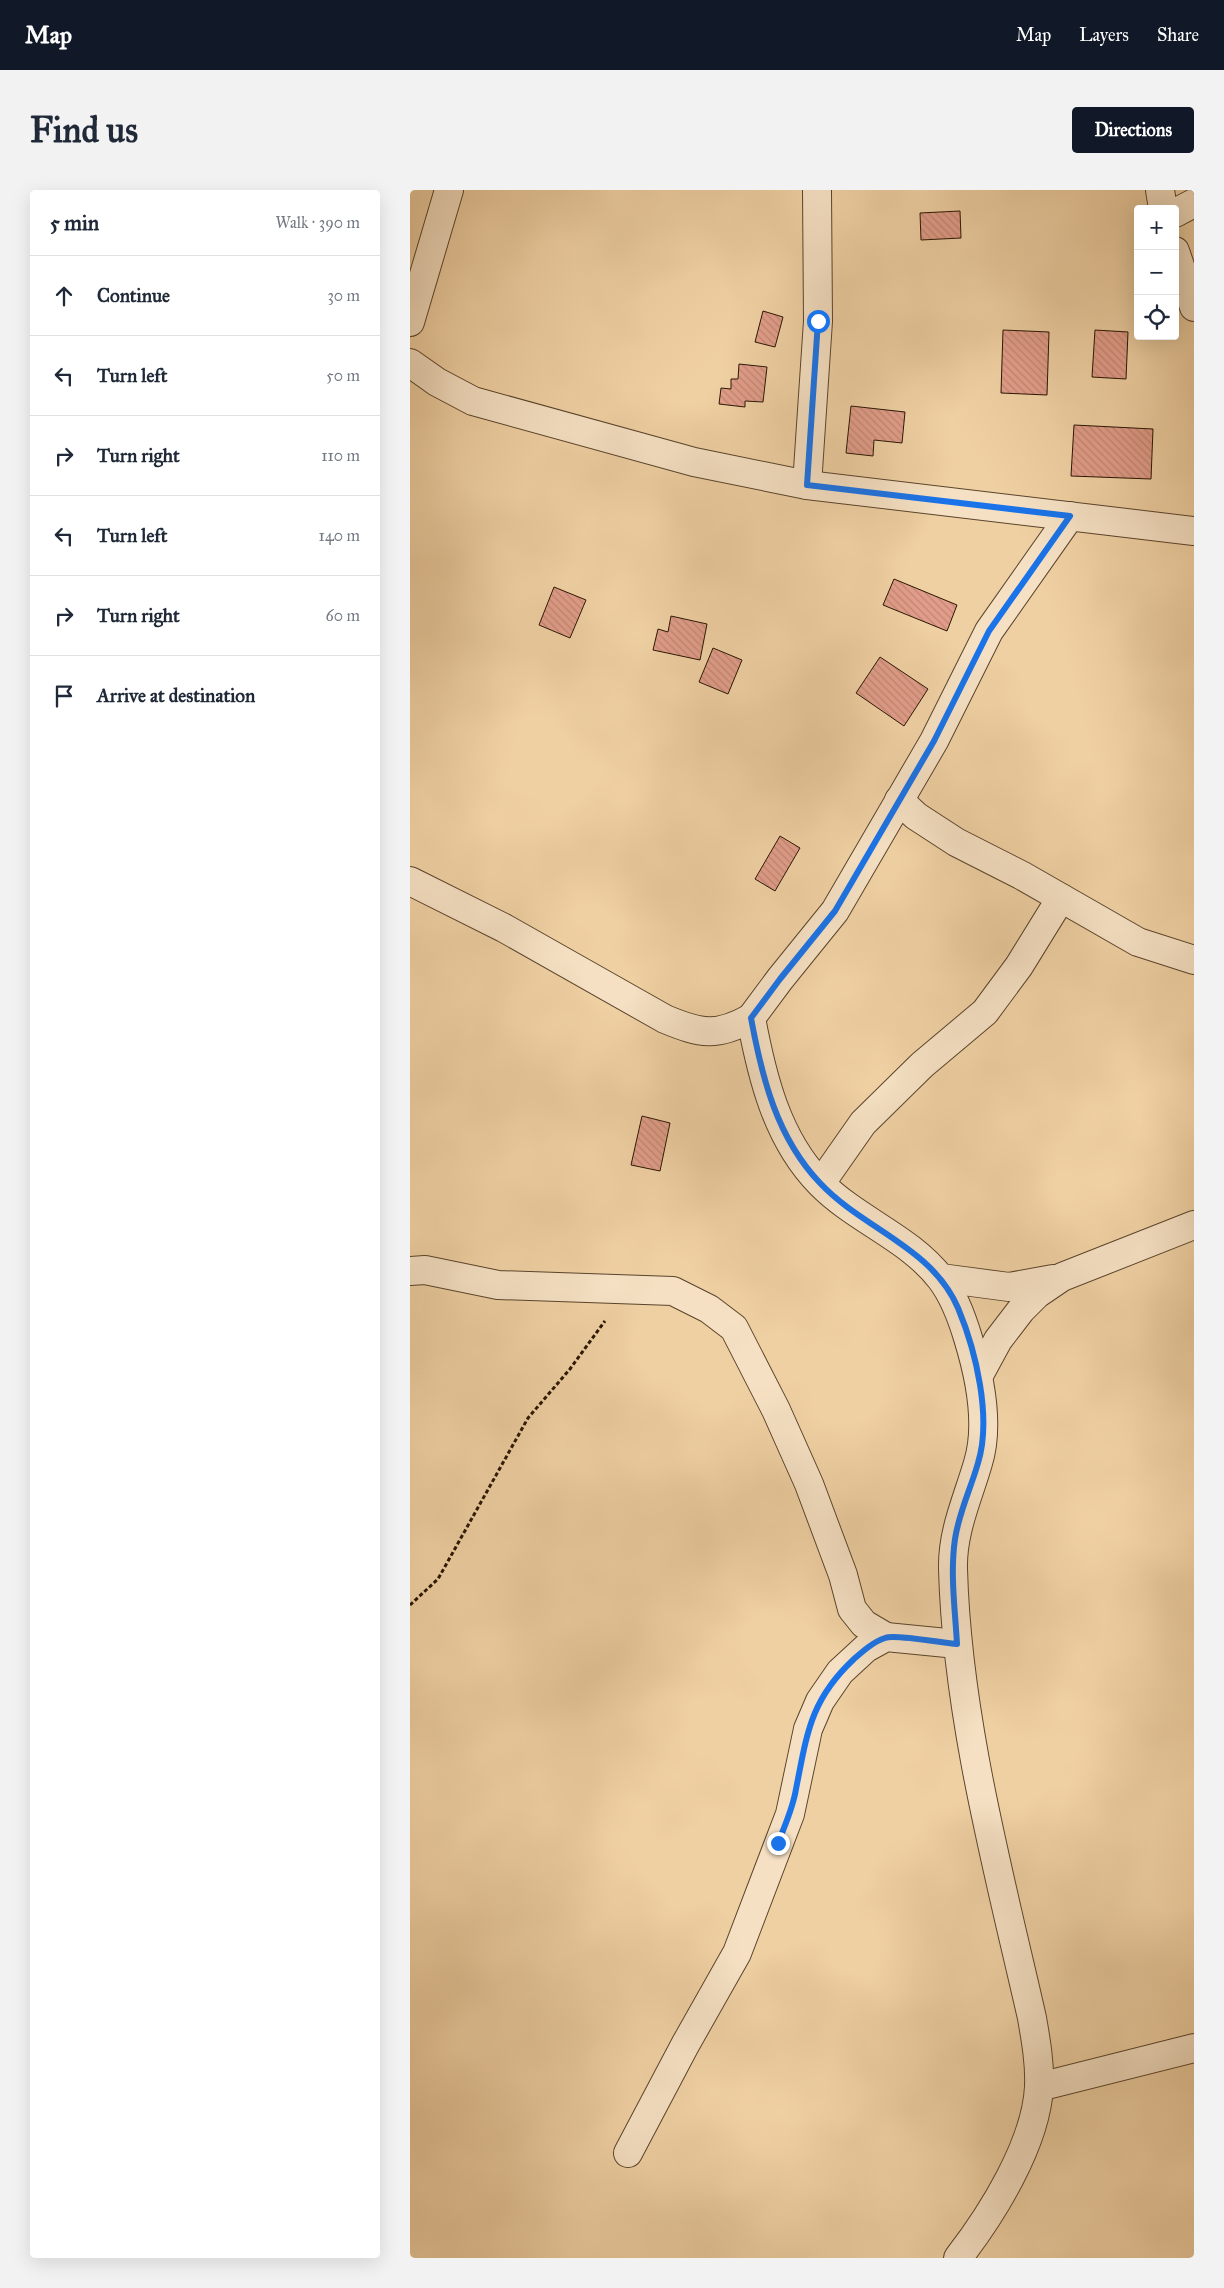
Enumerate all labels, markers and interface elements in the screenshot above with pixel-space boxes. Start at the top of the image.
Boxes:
text: Map [25,20,72,50]
text: Map [1016,24,1051,46]
text: Layers [1079,24,1129,46]
text: Share [1157,24,1199,46]
button: Directions [1072,107,1194,153]
text: Find us [30,109,138,152]
map controls [1134,205,1179,340]
button: + [1134,205,1179,250]
text: 5 min [50,210,99,236]
text: Walk · 390 m [275,213,360,232]
button: − [1134,250,1179,295]
icon: ahead [50,282,78,310]
text: Continue [97,284,170,307]
text: 30 m [327,286,360,305]
button: locate [1134,295,1179,340]
route start [807,310,830,333]
icon: left [50,362,78,390]
text: Turn left [97,364,167,387]
text: 50 m [326,366,360,385]
icon: right [50,442,78,470]
text: Turn right [97,444,180,467]
text: 110 m [321,446,360,465]
icon: left [50,522,78,550]
text: Turn left [97,524,167,547]
text: 140 m [319,526,360,545]
icon: right [50,602,78,630]
text: Turn right [97,604,180,627]
text: 60 m [326,606,360,625]
icon: arrive [50,682,78,710]
text: Arrive at destination [97,684,255,707]
route end [767,1832,790,1855]

